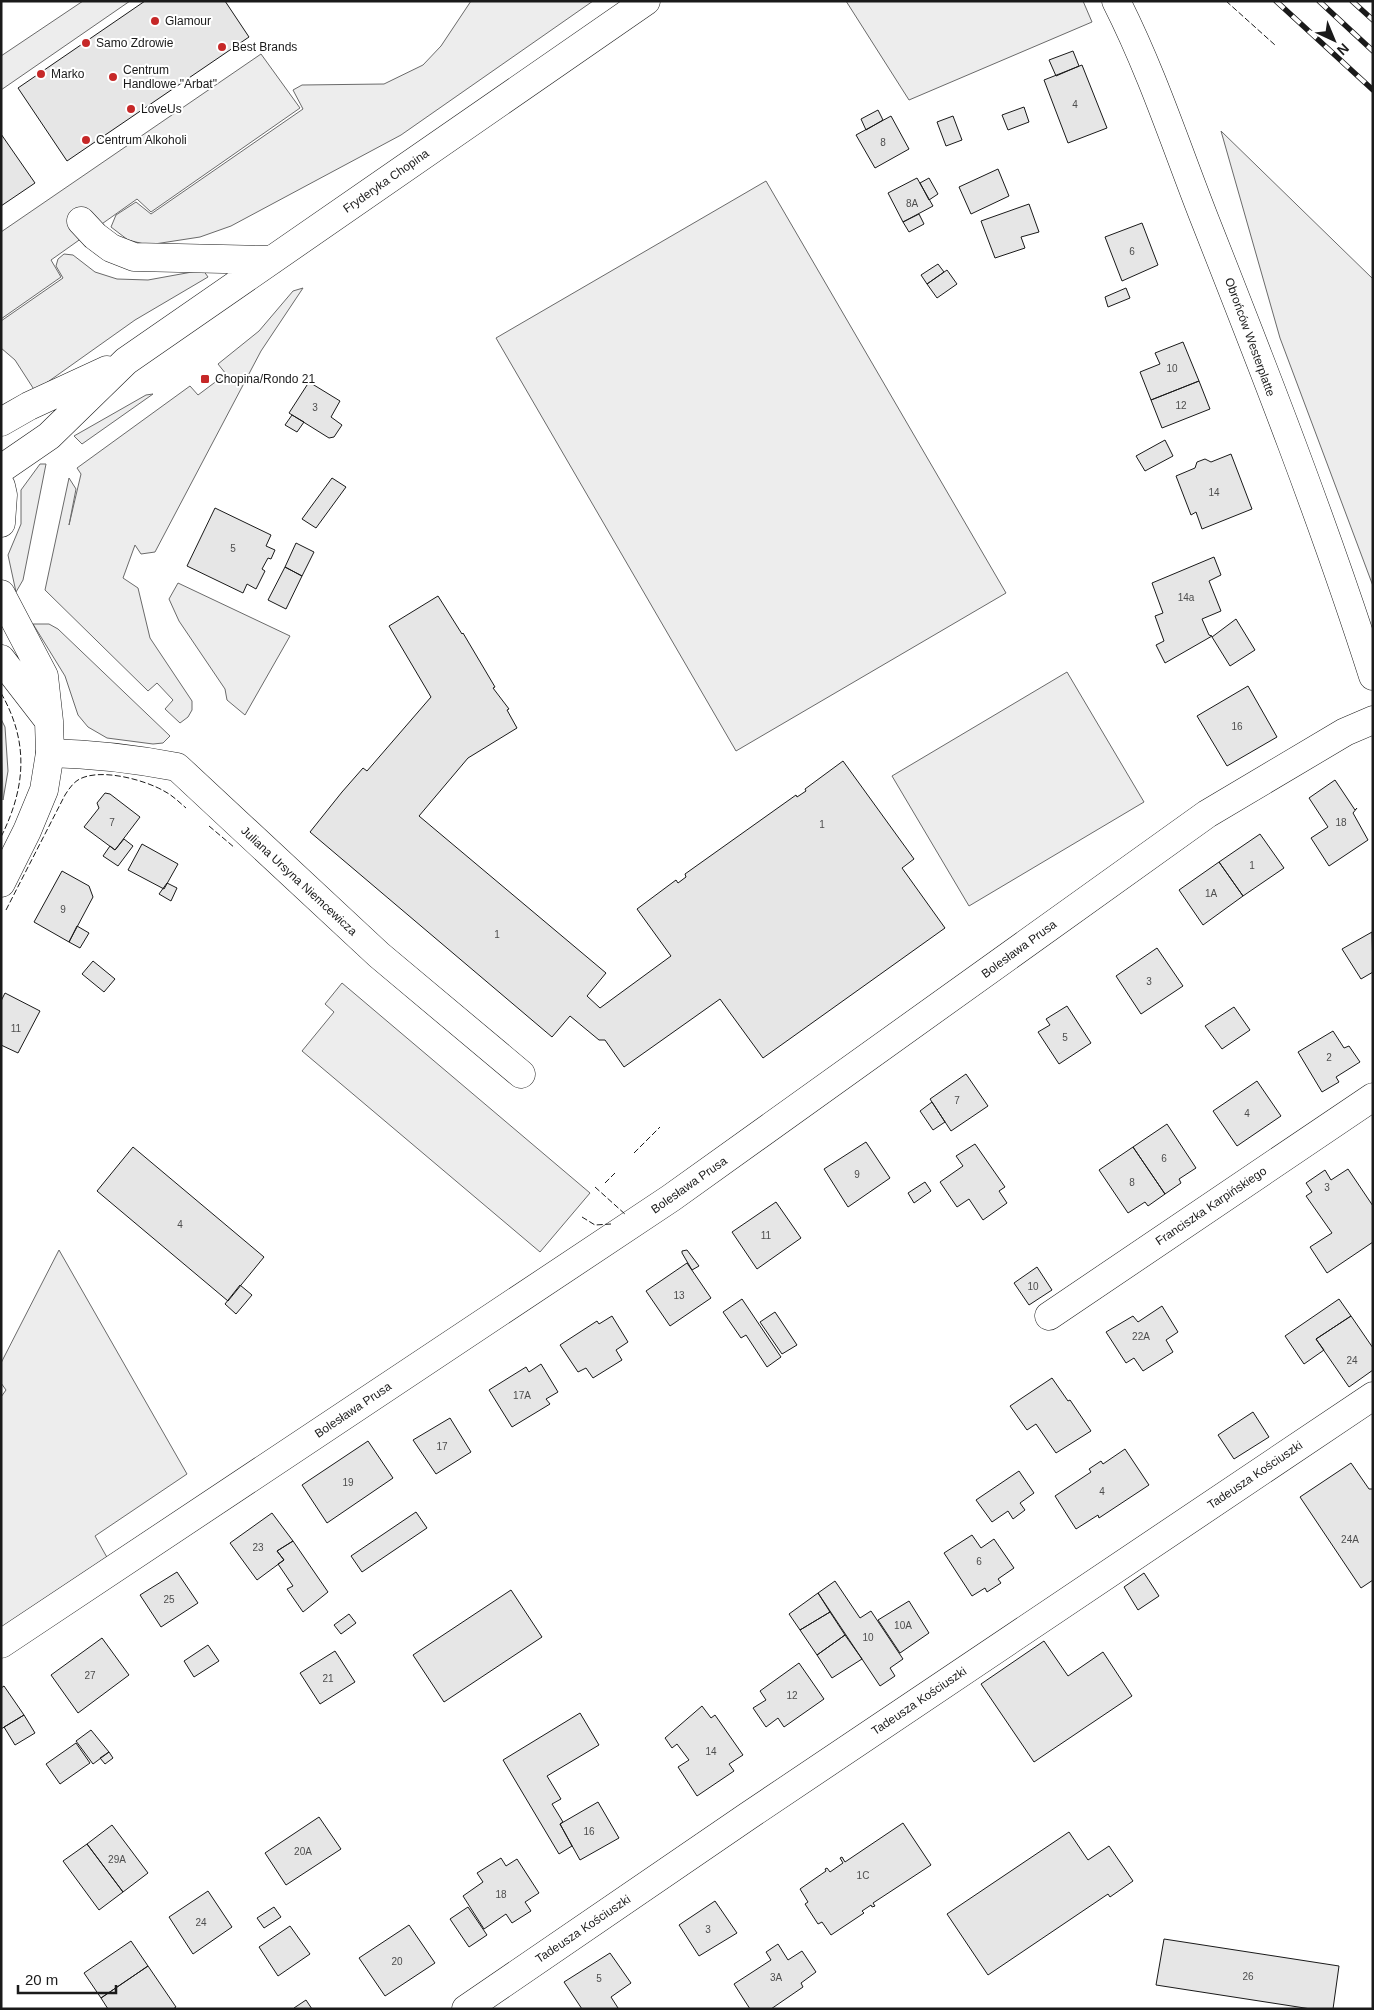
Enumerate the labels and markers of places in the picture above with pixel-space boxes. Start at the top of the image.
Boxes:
place label: Glamour [165,14,211,28]
marker: Glamour [149,15,161,27]
place label: Samo Zdrowie [96,36,174,50]
marker: Samo Zdrowie [80,37,92,49]
place label: Best Brands [232,40,297,54]
marker: Best Brands [216,41,228,53]
place label: Centrum Handlowe "Arbat" [123,63,217,91]
place label: Marko [51,67,85,81]
marker: Marko [35,68,47,80]
marker: Centrum Handlowe "Arbat" [107,71,119,83]
place label: LoveUs [141,102,182,116]
marker: LoveUs [125,103,137,115]
place label: Centrum Alkoholi [96,133,187,147]
marker: Centrum Alkoholi [80,134,92,146]
place label: Chopina/Rondo 21 [215,372,315,386]
marker: Chopina/Rondo 21 [199,373,211,385]

